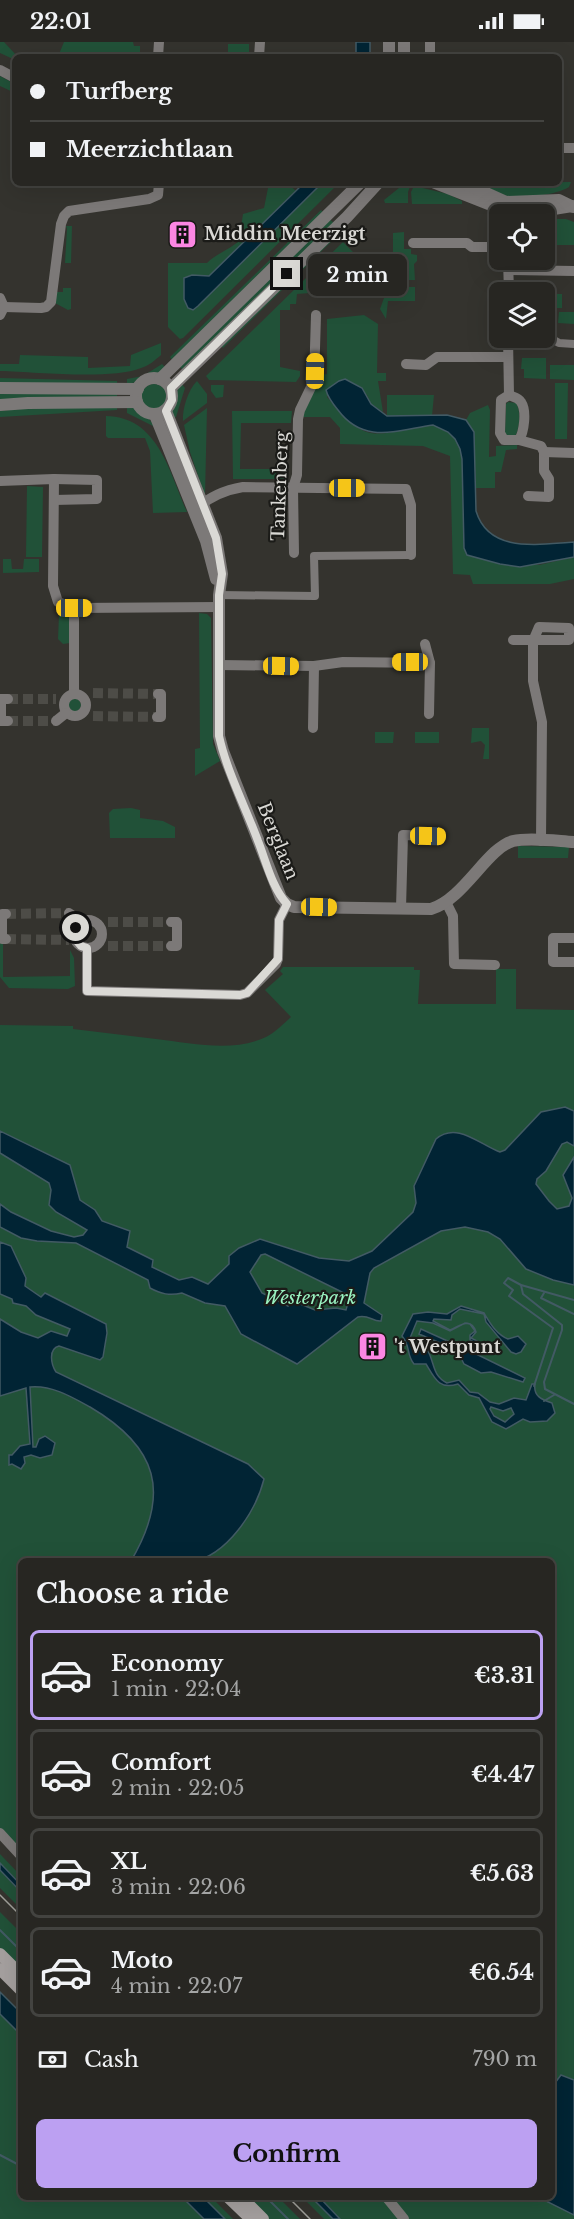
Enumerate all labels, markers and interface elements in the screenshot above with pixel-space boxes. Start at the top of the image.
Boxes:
text: 22:01 [30,8,91,35]
text: Turfberg [66,78,172,105]
text: Meerzichtlaan [66,136,233,163]
map controls [489,204,555,348]
button: locate [489,204,555,270]
building icon: Middin Meerzigt [167,218,199,250]
place label: Middin Meerzigt [204,223,365,245]
callout: 2 min [308,253,407,295]
route end [273,260,300,287]
text: 2 min [326,263,389,287]
button: layers [489,282,555,348]
car [306,353,324,389]
street label: Tankenberg [267,431,293,541]
car [329,479,365,497]
car [56,599,92,617]
car [392,653,428,671]
car [263,657,299,675]
street label: Berglaan [253,799,303,883]
car [410,827,446,845]
car [301,898,337,916]
route start [62,914,89,941]
park label: Westerpark [264,1287,356,1309]
building icon: 't Westpunt [357,1331,389,1363]
place label: 't Westpunt [394,1336,501,1358]
text: Choose a ride [36,1577,229,1610]
icon: car [39,1648,93,1702]
text: Economy [111,1650,223,1677]
text: €3.31 [474,1662,534,1689]
text: 1 min · 22:04 [111,1677,241,1701]
icon: car [39,1747,93,1801]
text: Comfort [111,1749,211,1776]
text: €4.47 [471,1761,534,1788]
text: 2 min · 22:05 [111,1776,244,1800]
icon: car [39,1846,93,1900]
text: XL [111,1848,146,1875]
text: €5.63 [470,1860,534,1887]
text: 3 min · 22:06 [111,1875,246,1899]
icon: car [39,1945,93,1999]
text: Moto [111,1947,173,1974]
text: €6.54 [469,1959,534,1986]
text: 4 min · 22:07 [111,1974,242,1998]
icon: cash [36,2043,69,2076]
text: Cash [84,2046,139,2073]
text: 790 m [473,2047,537,2071]
button: Confirm [36,2119,537,2188]

